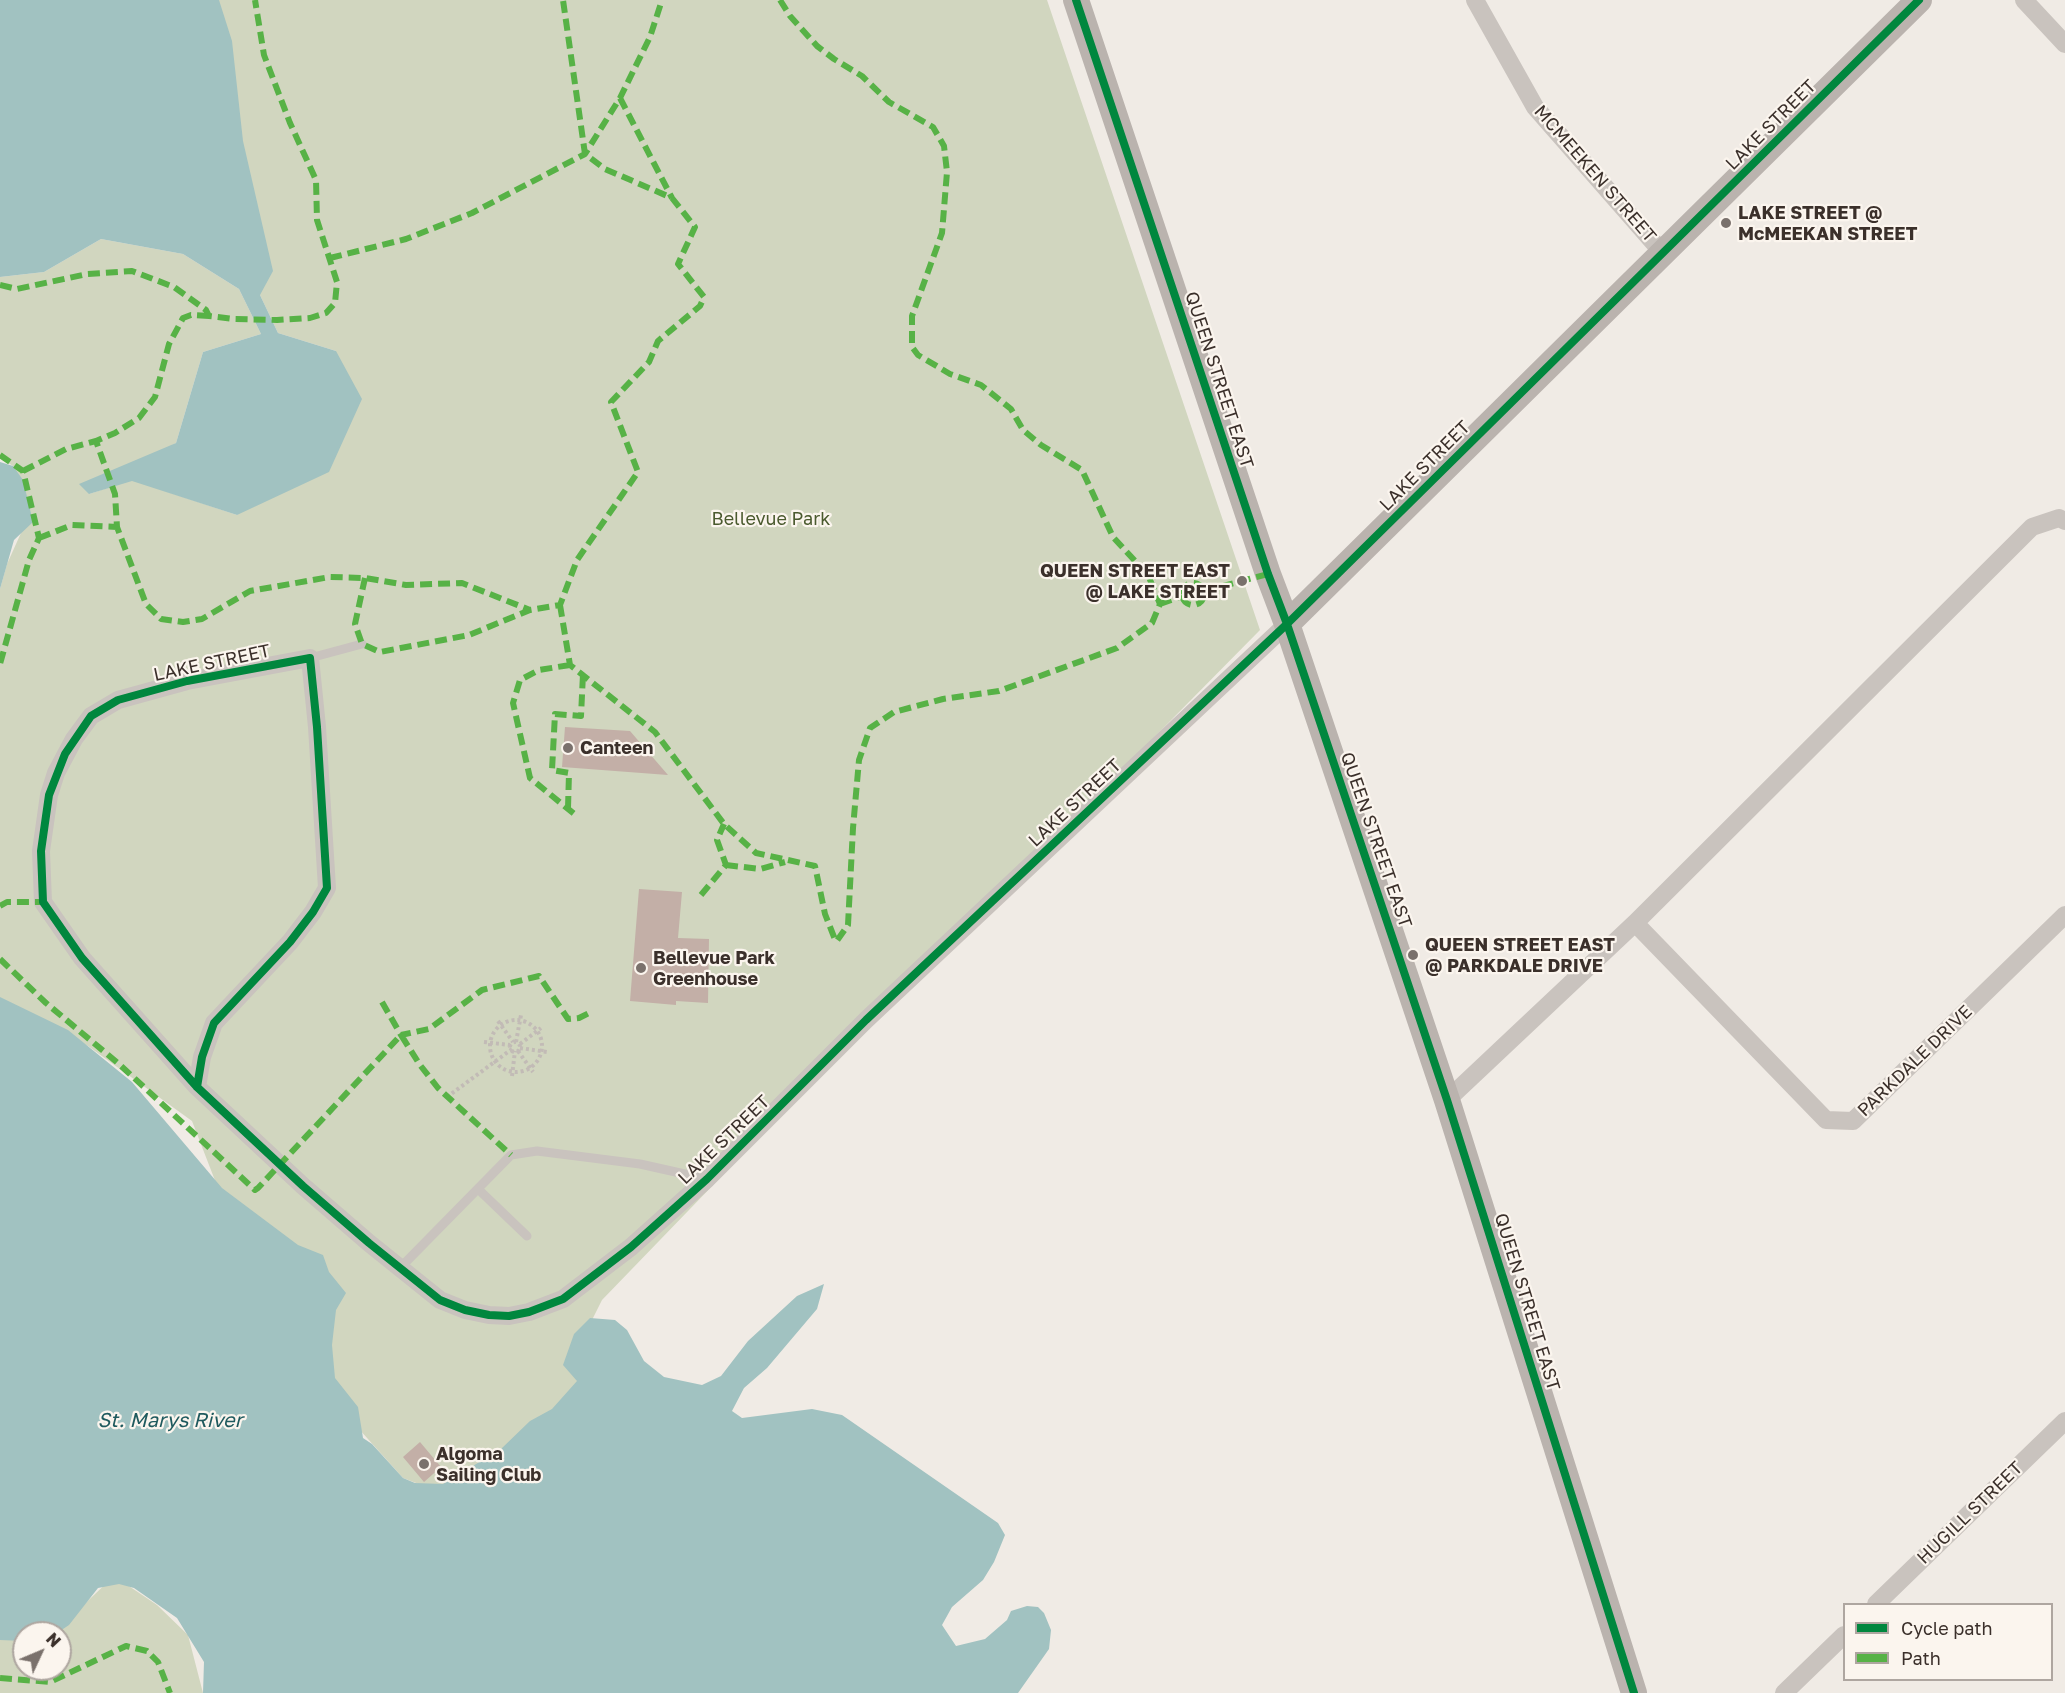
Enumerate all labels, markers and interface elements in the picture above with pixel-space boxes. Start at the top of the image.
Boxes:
street label: LAKE STREET [1721,75,1821,175]
street label: MCMEEKEN STREET [1530,101,1660,247]
place label: LAKE STREET @ McMEEKAN STREET [1738,202,1918,244]
marker: LAKE STREET @ McMEEKAN STREET [1719,216,1733,230]
street label: QUEEN STREET EAST [1180,289,1258,471]
street label: LAKE STREET [1375,416,1475,516]
park label: Bellevue Park [712,508,830,530]
place label: QUEEN STREET EAST @ LAKE STREET [1040,560,1230,602]
marker: QUEEN STREET EAST @ LAKE STREET [1235,574,1249,588]
street label: LAKE STREET [152,640,272,686]
place label: Canteen [580,737,653,759]
marker: Canteen [561,741,575,755]
street label: QUEEN STREET EAST [1336,749,1416,931]
street label: LAKE STREET [1024,755,1126,851]
place label: QUEEN STREET EAST @ PARKDALE DRIVE [1425,934,1615,976]
place label: Bellevue Park Greenhouse [653,947,775,990]
marker: QUEEN STREET EAST @ PARKDALE DRIVE [1406,948,1420,962]
marker: Bellevue Park Greenhouse [634,961,648,975]
street label: PARKDALE DRIVE [1853,1001,1977,1121]
street label: LAKE STREET [674,1091,774,1189]
street label: QUEEN STREET EAST [1490,1211,1564,1393]
water label: St. Marys River [98,1409,242,1433]
place label: Algoma Sailing Club [436,1443,541,1486]
marker: Algoma Sailing Club [417,1457,431,1471]
street label: HUGILL STREET [1913,1457,2027,1569]
legend [1843,1603,2053,1681]
text: Cycle path [1901,1617,1993,1639]
north arrow [12,1621,72,1681]
text: N [42,1629,65,1651]
text: Path [1901,1647,1941,1669]

